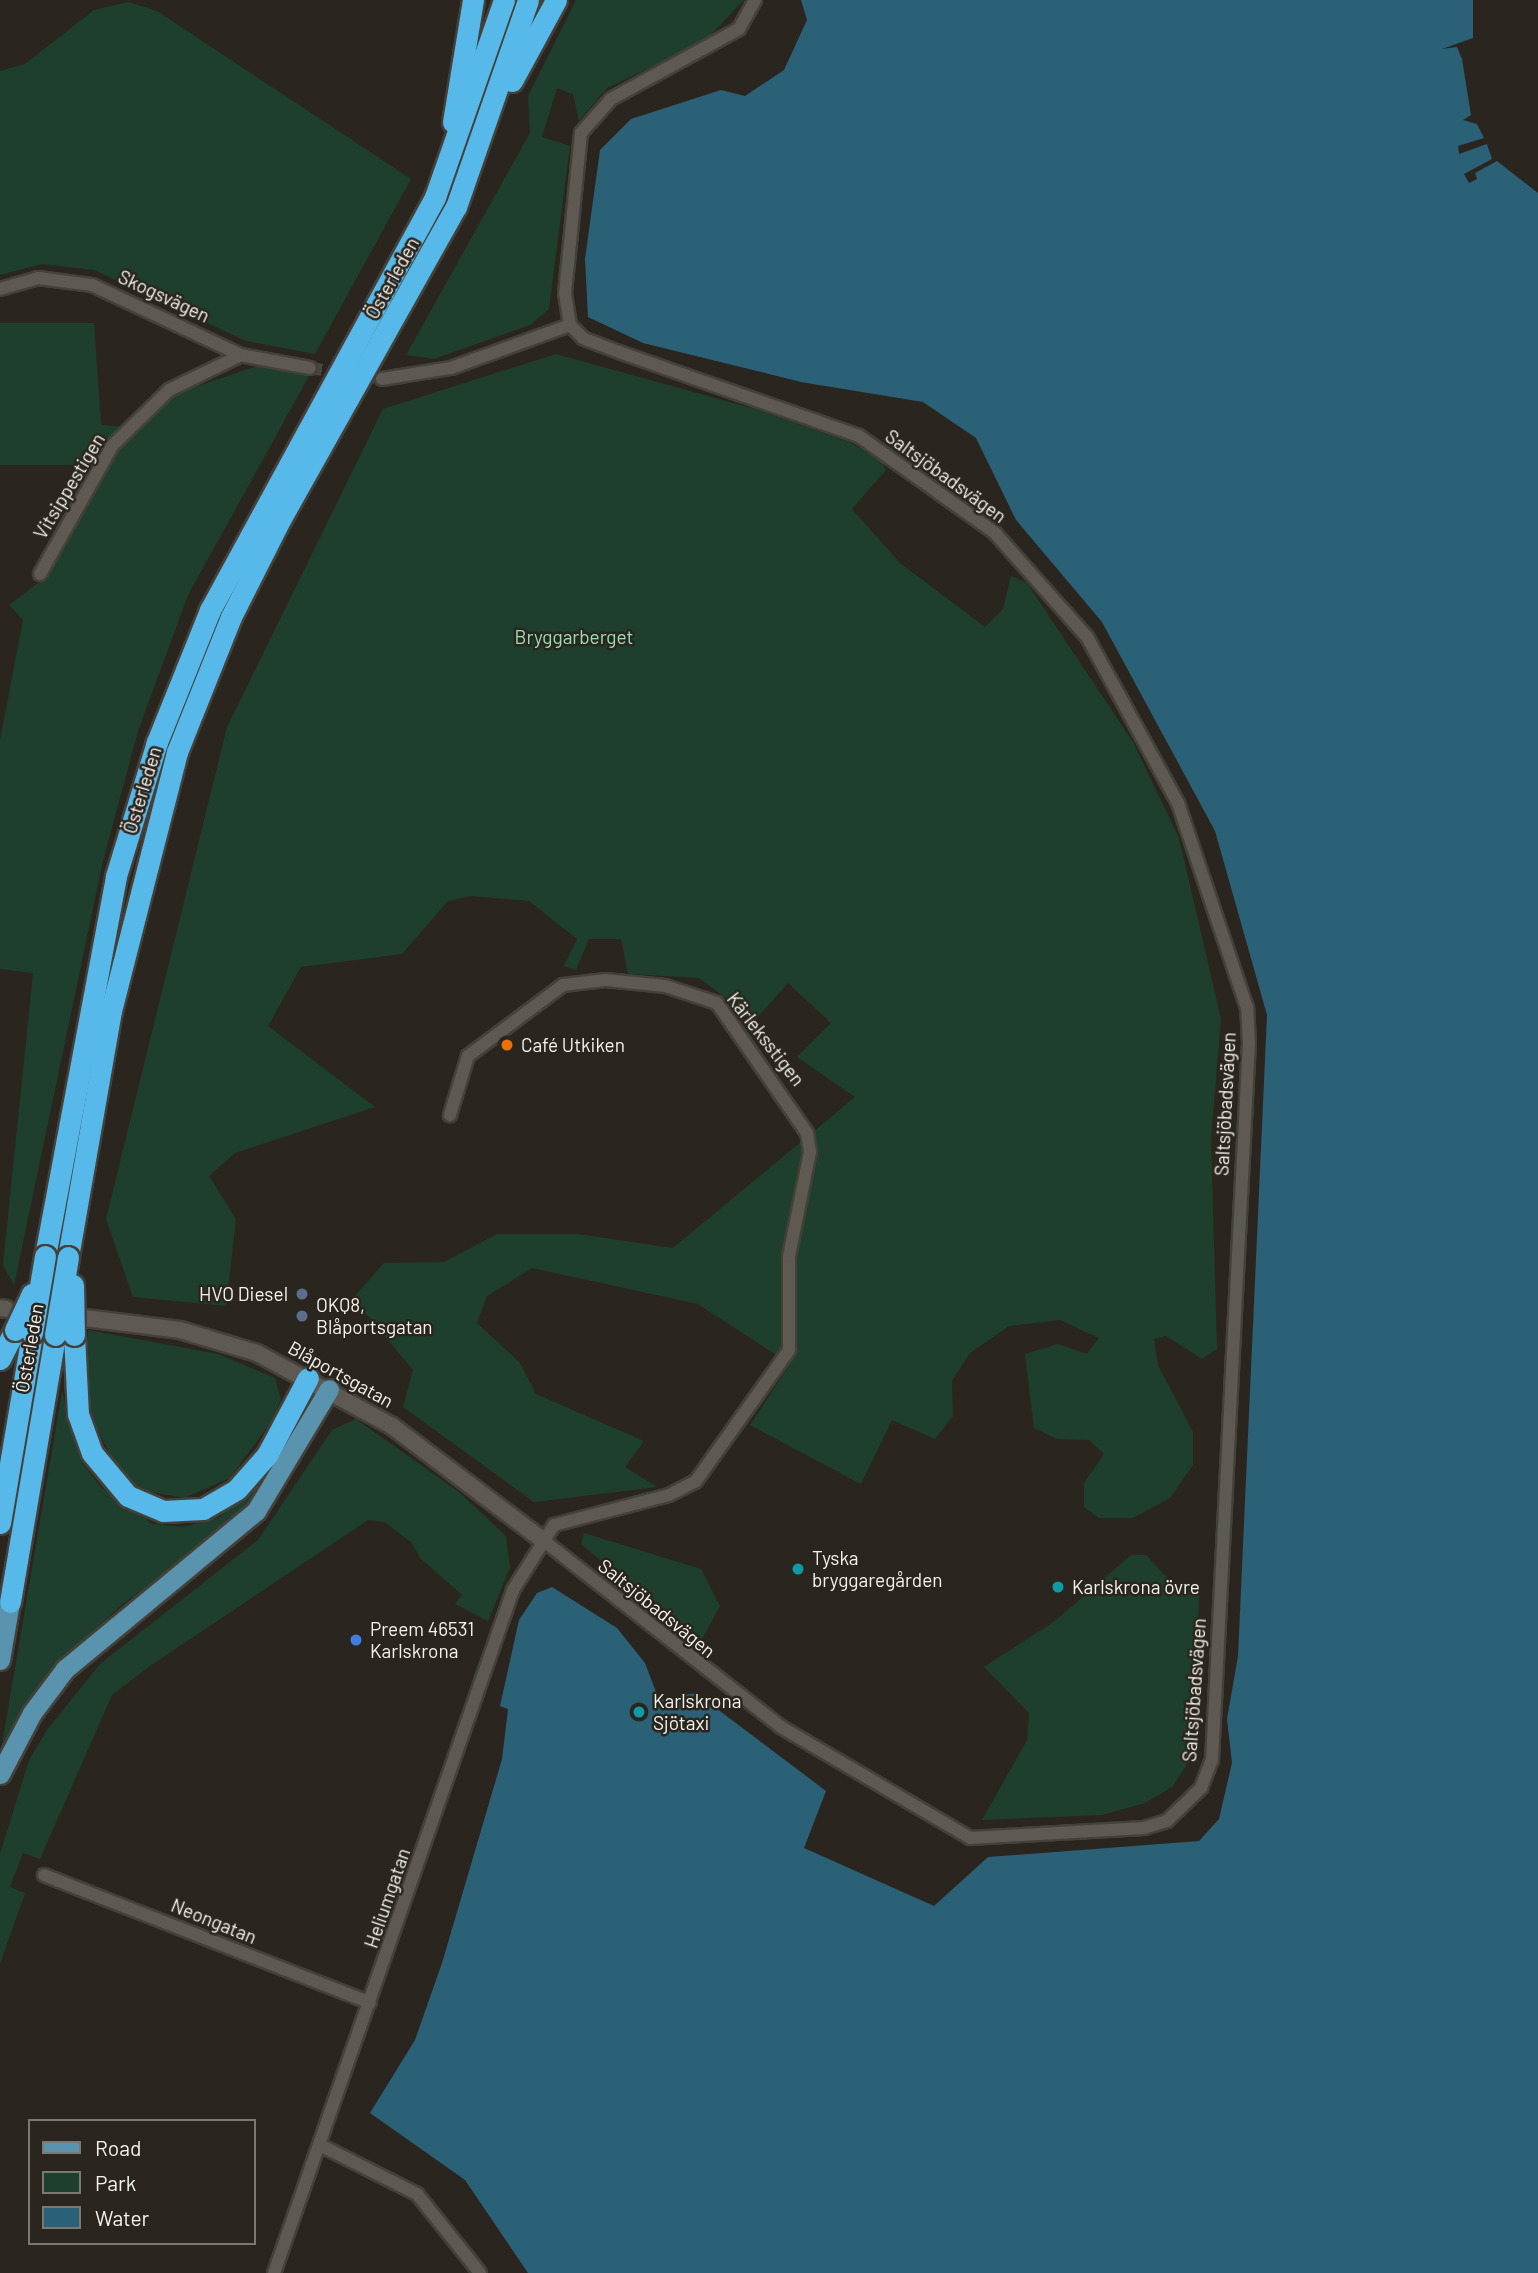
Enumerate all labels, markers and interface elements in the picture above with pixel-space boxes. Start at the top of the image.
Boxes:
street label: Österleden [360,233,424,323]
street label: Skogsvägen [115,265,213,327]
street label: Saltsjöbadsvägen [881,424,1011,528]
street label: Vitsippestigen [29,429,109,543]
park label: Bryggarberget [515,626,633,648]
street label: Österleden [118,744,166,836]
street label: Kärleksstigen [722,988,810,1090]
street label: Saltsjöbadsvägen [1210,1031,1240,1177]
place label: Café Utkiken [521,1034,625,1056]
marker: Café Utkiken [499,1037,515,1053]
place label: HVO Diesel [199,1283,288,1305]
marker: HVO Diesel [294,1286,310,1302]
place label: OKQ8, Blåportsgatan [316,1294,433,1338]
street label: Österleden [10,1302,48,1394]
marker: OKQ8, Blåportsgatan [294,1308,310,1324]
street label: Blåportsgatan [284,1336,398,1412]
place label: Tyska bryggaregården [812,1547,943,1591]
street label: Saltsjöbadsvägen [594,1554,720,1662]
marker: Tyska bryggaregården [790,1561,806,1577]
place label: Karlskrona övre [1072,1576,1200,1598]
marker: Karlskrona övre [1050,1579,1066,1595]
street label: Saltsjöbadsvägen [1178,1617,1210,1763]
place label: Preem 46531 Karlskrona [370,1618,474,1662]
marker: Preem 46531 Karlskrona [348,1632,364,1648]
place label: Karlskrona Sjötaxi [653,1690,741,1734]
marker: Karlskrona Sjötaxi [631,1704,647,1720]
street label: Heliumgatan [359,1845,415,1951]
street label: Neongatan [168,1894,260,1948]
legend [28,2119,256,2245]
text: Road [95,2135,141,2160]
text: Park [95,2170,136,2195]
text: Water [95,2205,149,2230]

